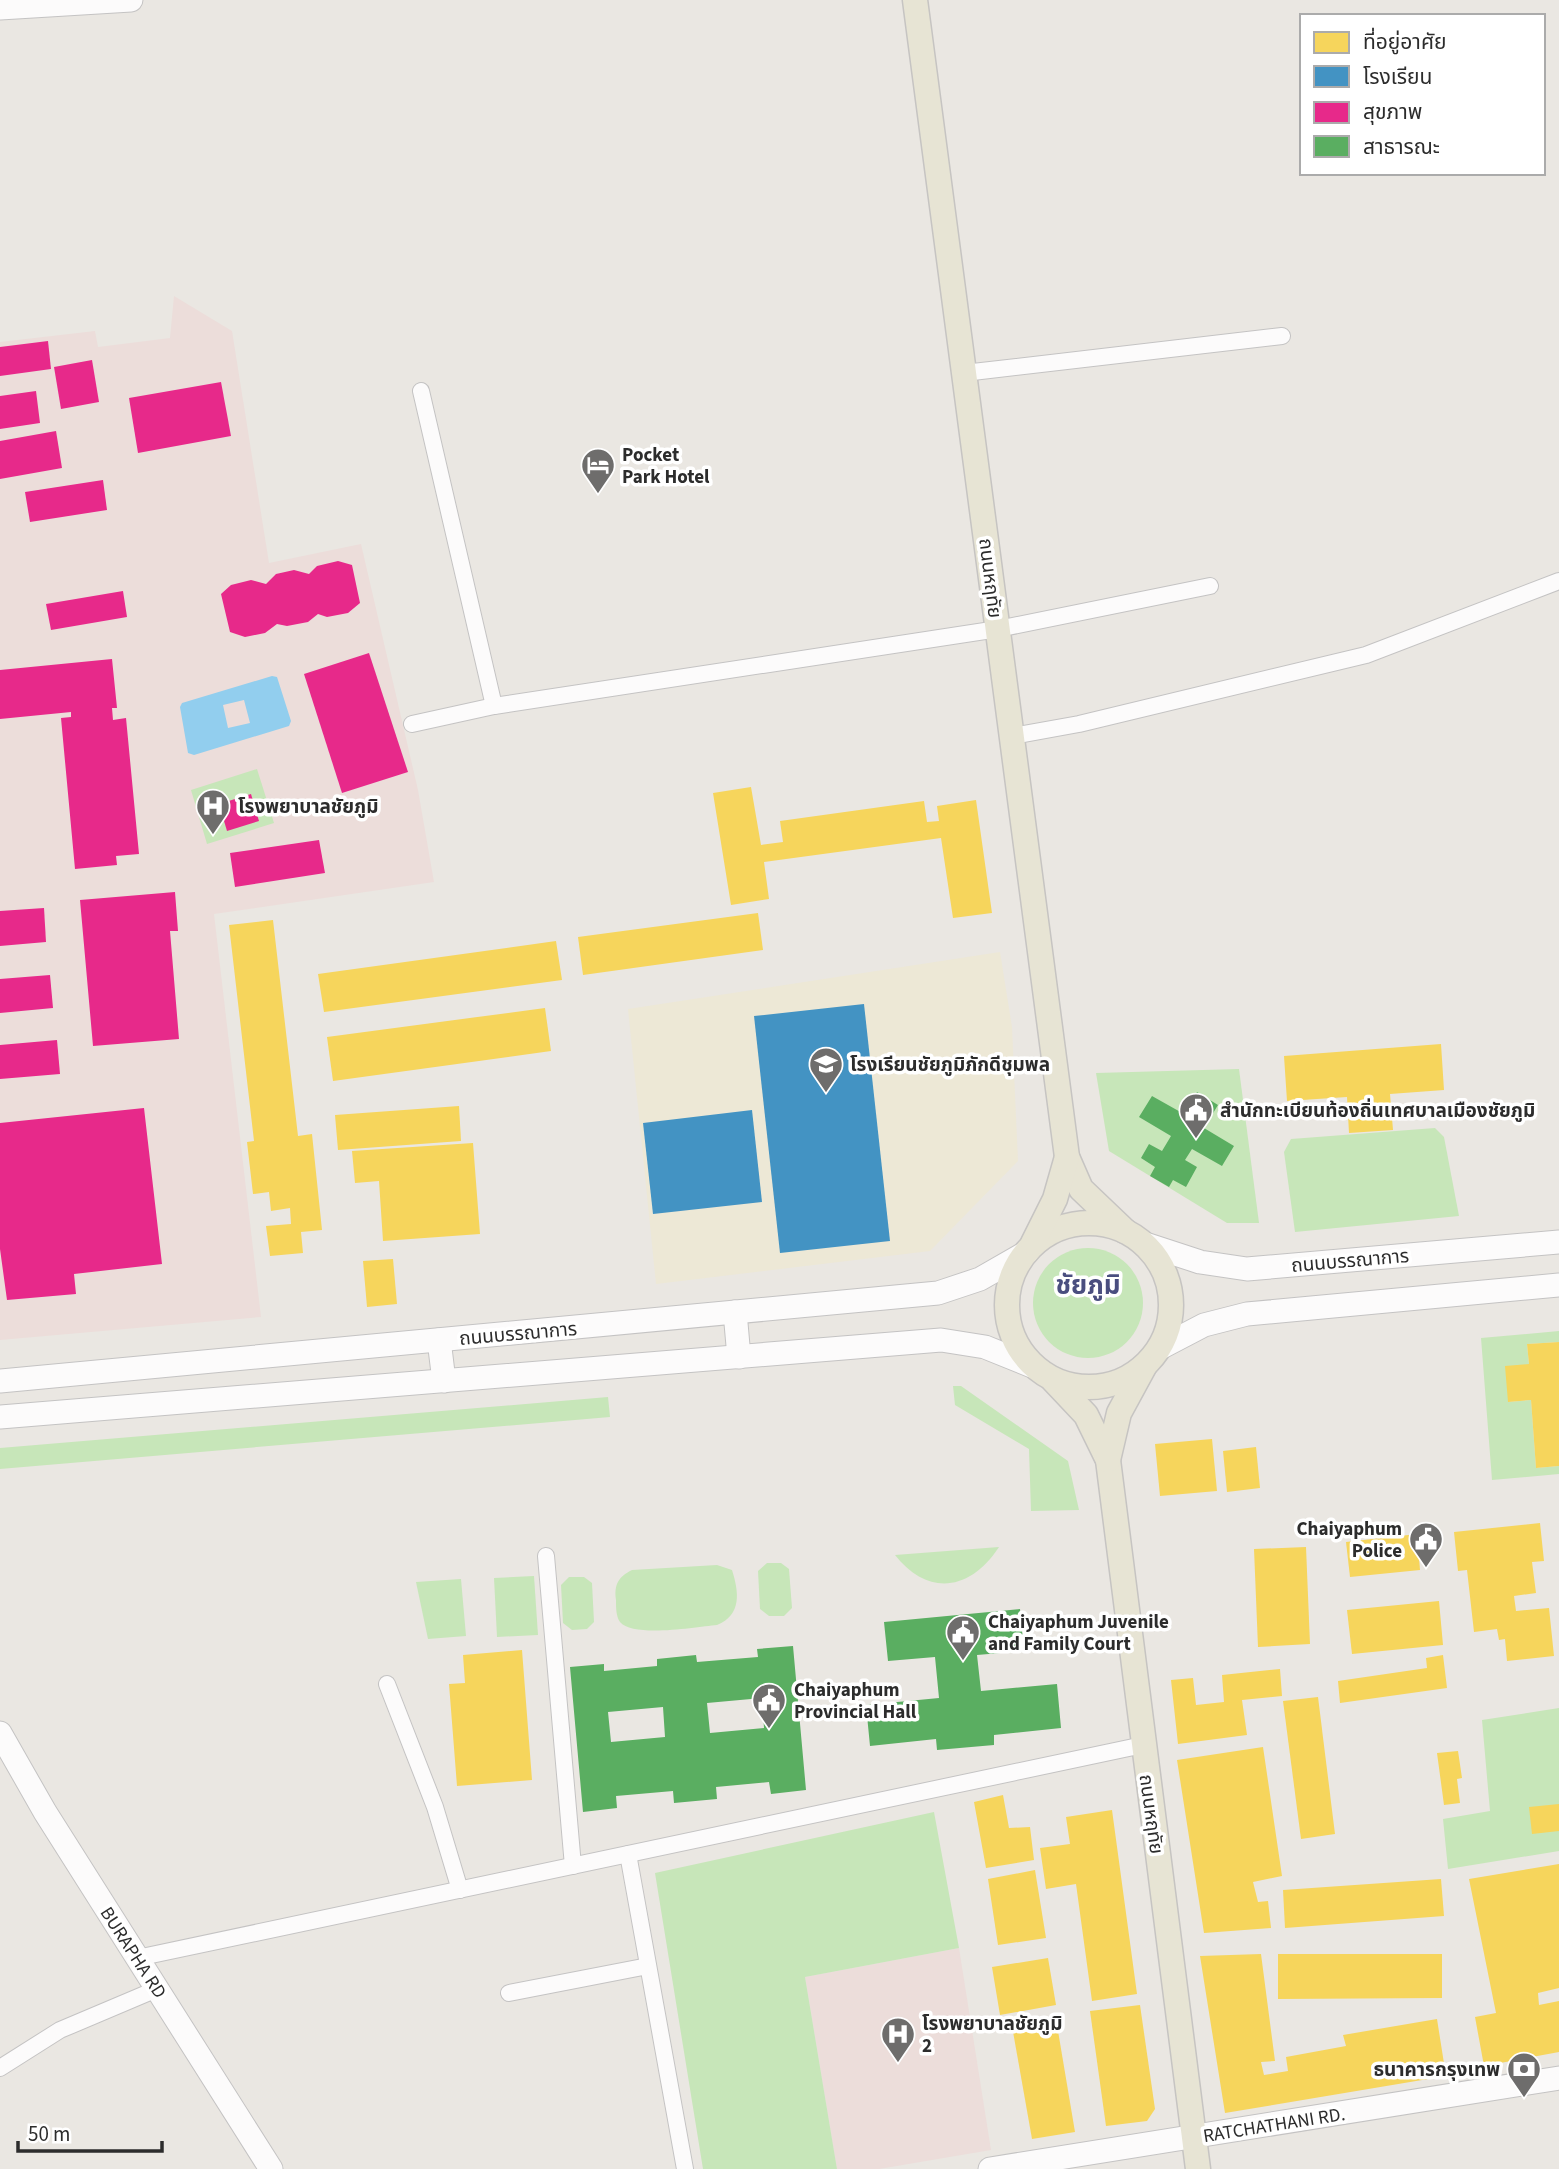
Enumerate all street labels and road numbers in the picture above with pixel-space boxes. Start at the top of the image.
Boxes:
street label: ถนนหฤทัย [971,537,1008,620]
street label: ถนนบรรณาการ [1290,1243,1410,1280]
street label: ถนนบรรณาการ [458,1316,578,1353]
street label: ถนนหฤทัย [1132,1773,1169,1856]
street label: BURAPHA RD [93,1902,172,2004]
street label: RATCHATHANI RD. [1201,2101,1347,2150]

